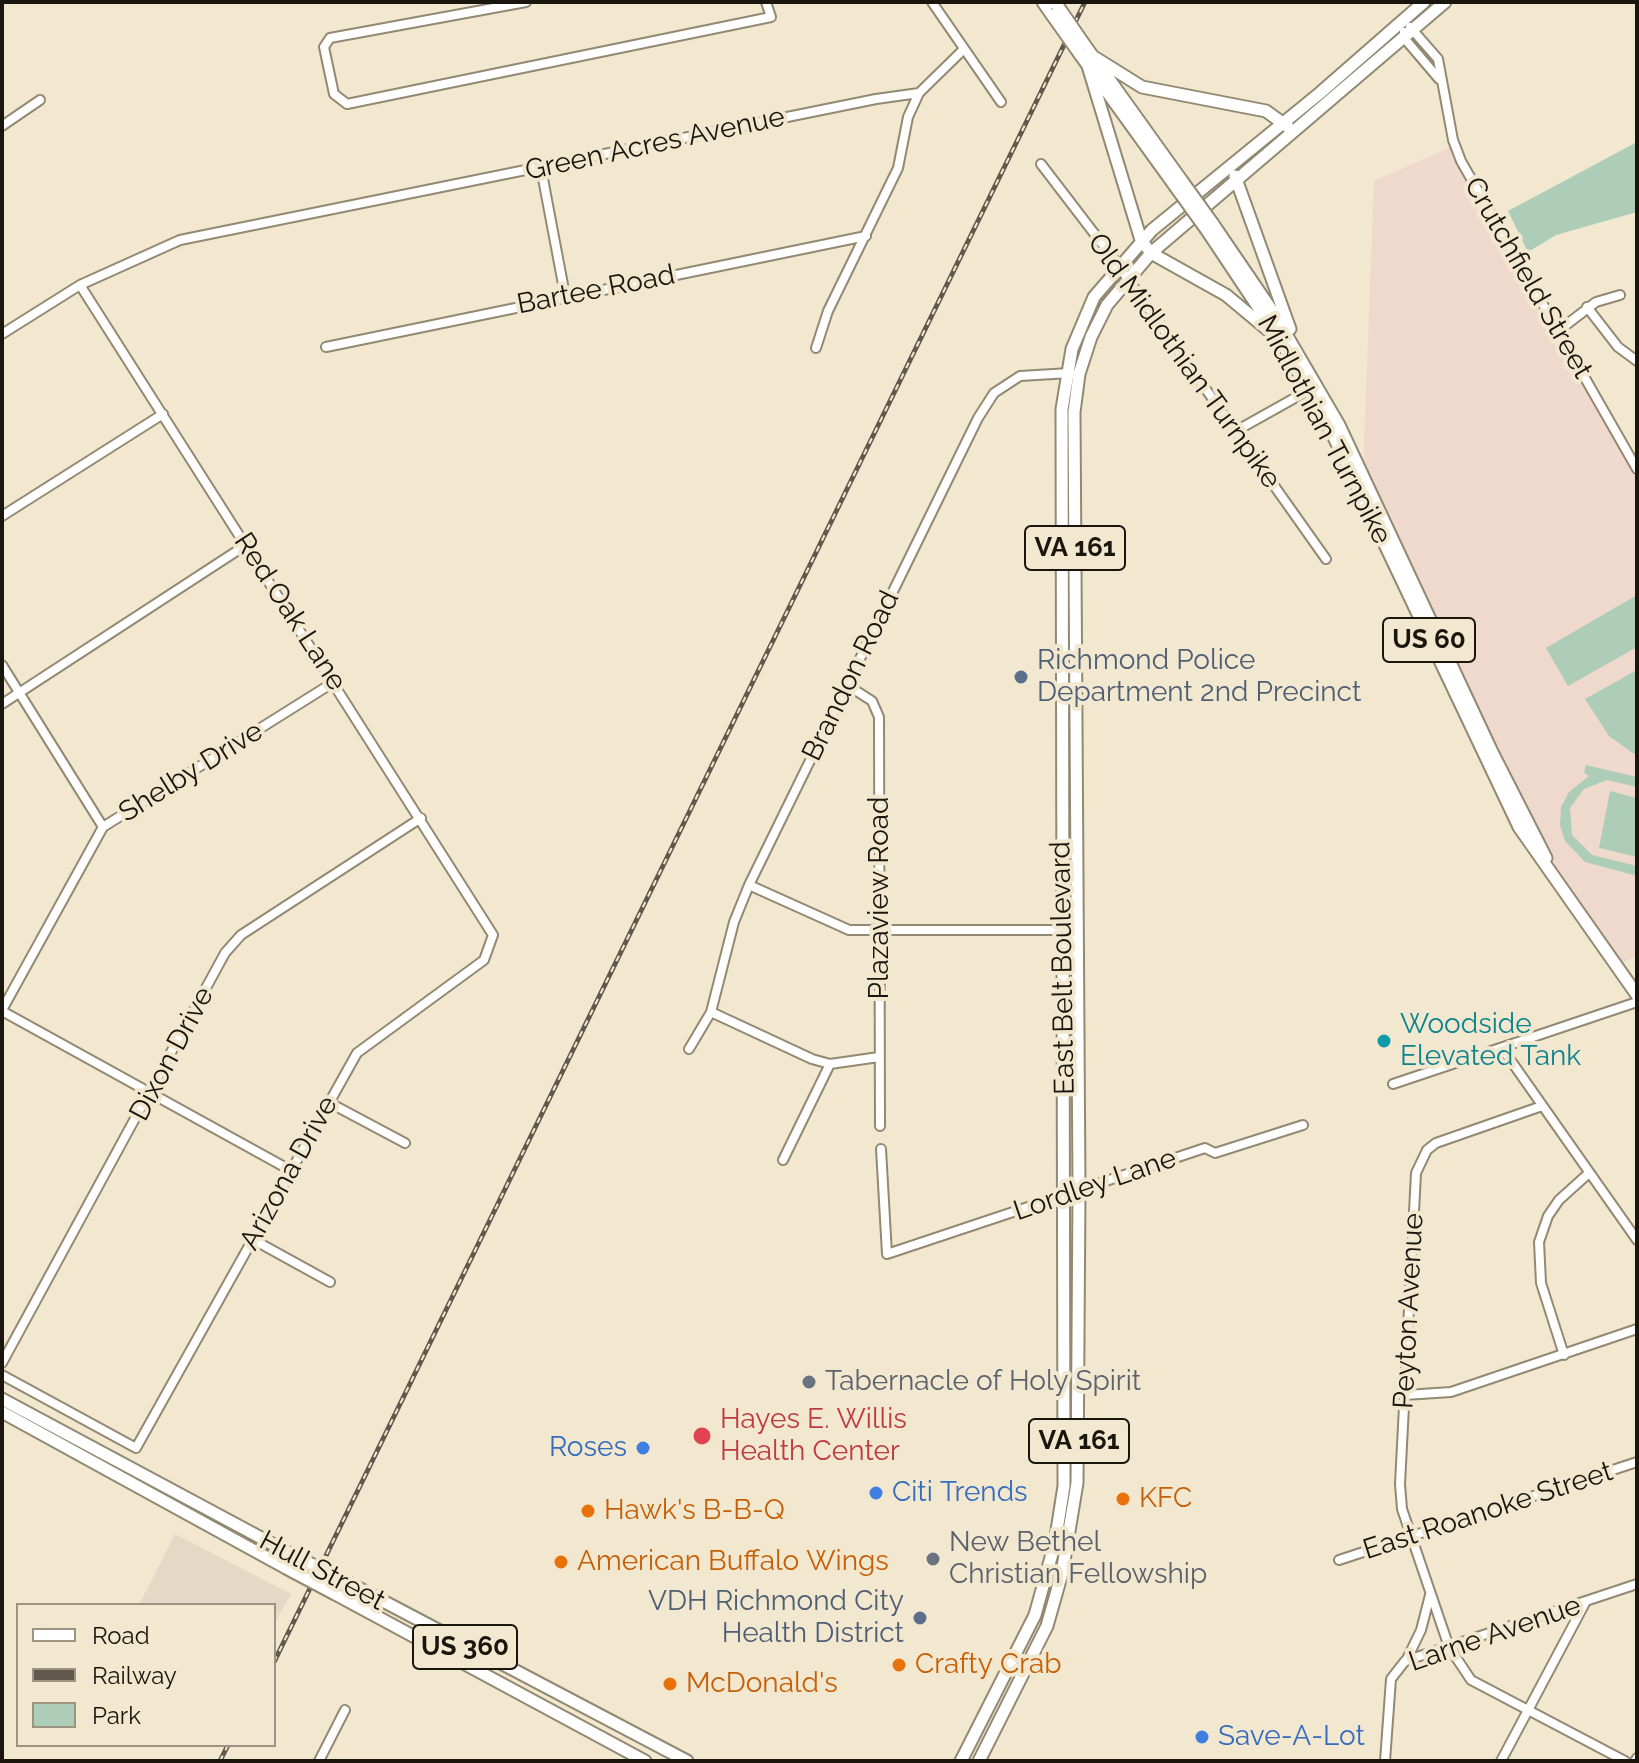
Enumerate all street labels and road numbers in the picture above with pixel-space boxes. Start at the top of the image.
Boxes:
street label: Green Acres Avenue [522,100,788,188]
street label: Crutchfield Street [1457,171,1599,385]
street label: Old Midlothian Turnpike [1080,227,1288,495]
street label: Bartee Road [514,258,678,322]
street label: Midlothian Turnpike [1250,310,1398,550]
road number: VA 161 [1025,526,1125,570]
street label: Red Oak Lane [227,527,353,697]
street label: Brandon Road [795,586,907,766]
road number: US 60 [1383,618,1475,662]
street label: Shelby Drive [113,714,269,830]
street label: Plazaview Road [863,796,897,1000]
street label: East Belt Boulevard [1044,841,1082,1095]
street label: Dixon Drive [123,981,221,1127]
street label: Arizona Drive [233,1090,345,1256]
street label: Lordley Lane [1009,1141,1181,1229]
street label: Peyton Avenue [1387,1212,1431,1410]
road number: VA 161 [1029,1419,1129,1463]
street label: East Roanoke Street [1359,1455,1617,1567]
street label: Hull Street [254,1524,390,1618]
street label: Larne Avenue [1405,1589,1585,1679]
road number: US 360 [413,1625,517,1669]

